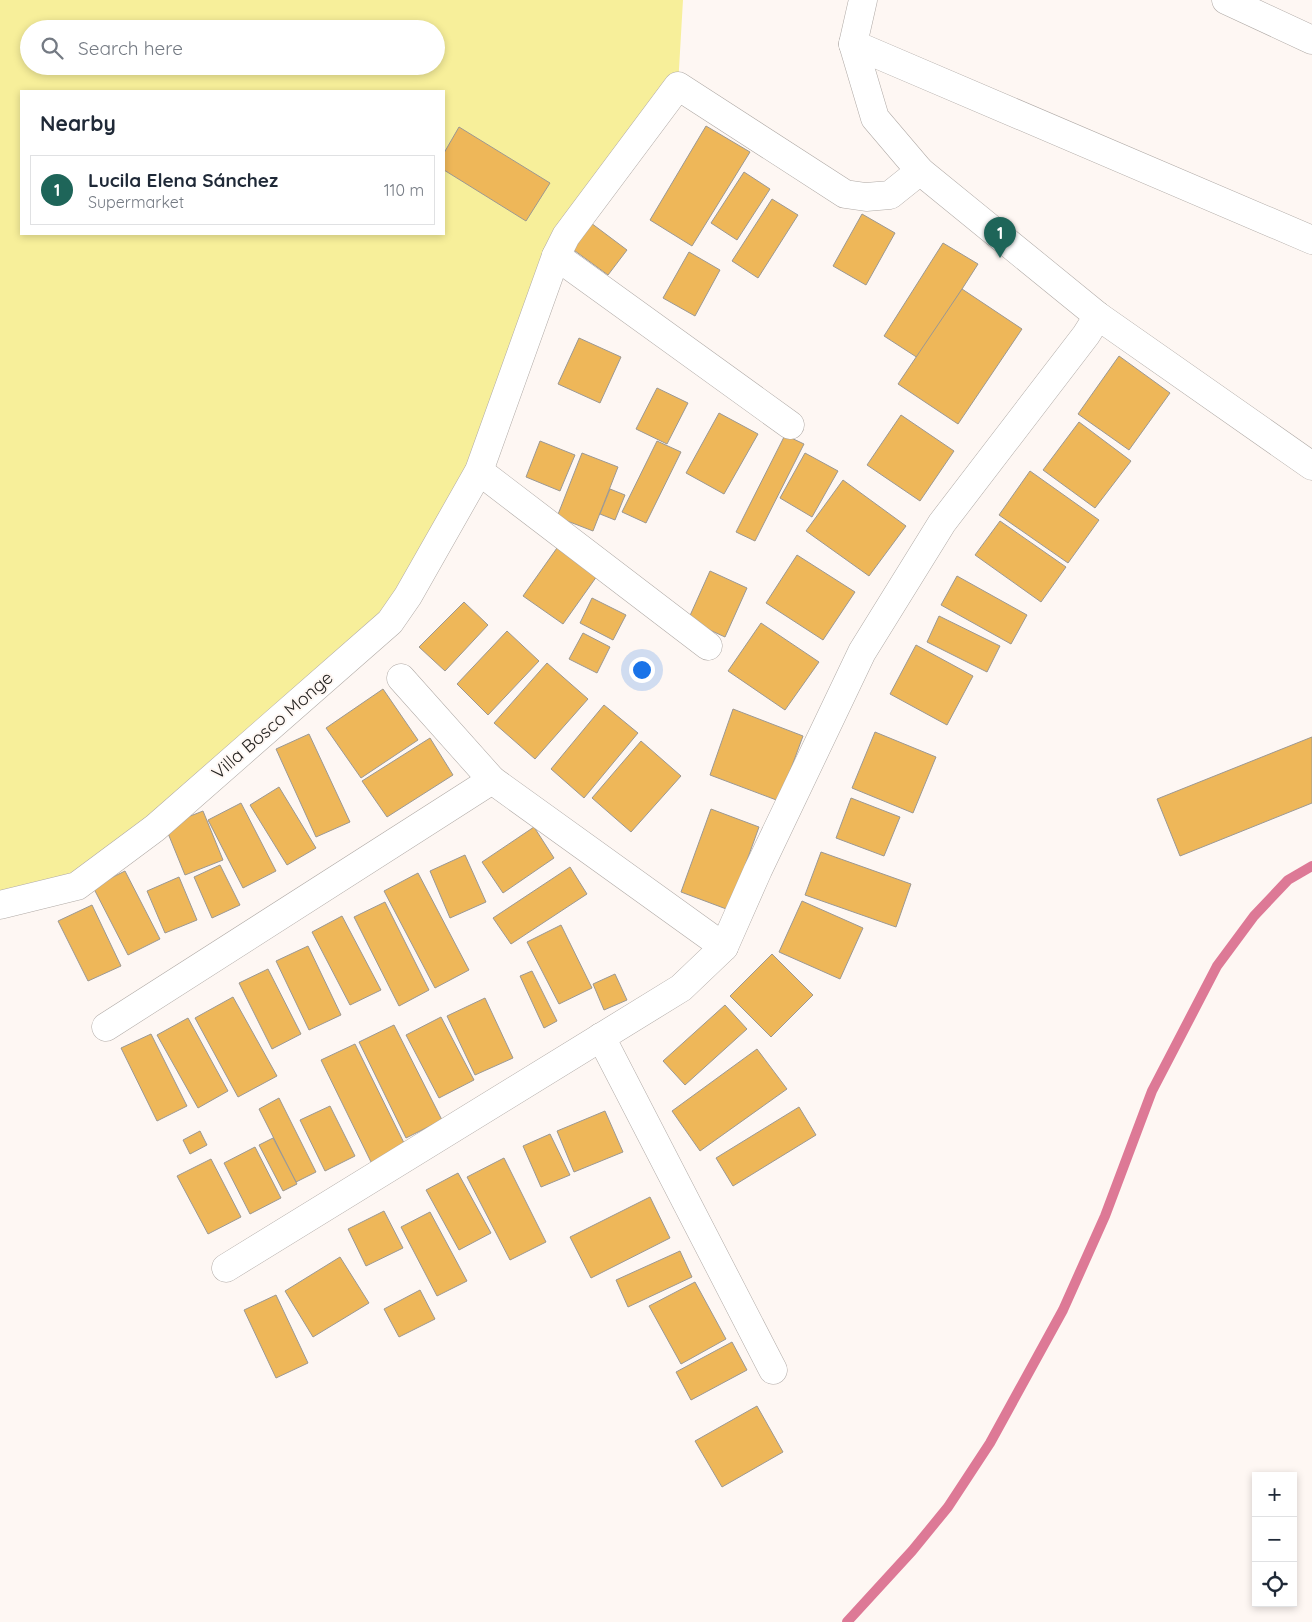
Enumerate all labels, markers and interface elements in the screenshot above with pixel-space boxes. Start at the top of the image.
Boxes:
search box [20,20,445,75]
icon: search [38,34,66,62]
text: Search here [78,36,183,60]
text: Nearby [40,110,116,136]
text: Lucila Elena Sánchez [88,168,278,192]
text: 1 [54,180,60,200]
text: 110 m [384,180,424,200]
text: Supermarket [88,192,184,212]
pin: 1 [984,217,1016,258]
your location [629,657,655,683]
street label: Villa Bosco Monge [207,666,337,784]
map controls [1252,1472,1297,1607]
button: + [1252,1472,1297,1517]
button: − [1252,1517,1297,1562]
button: locate [1252,1562,1297,1607]

